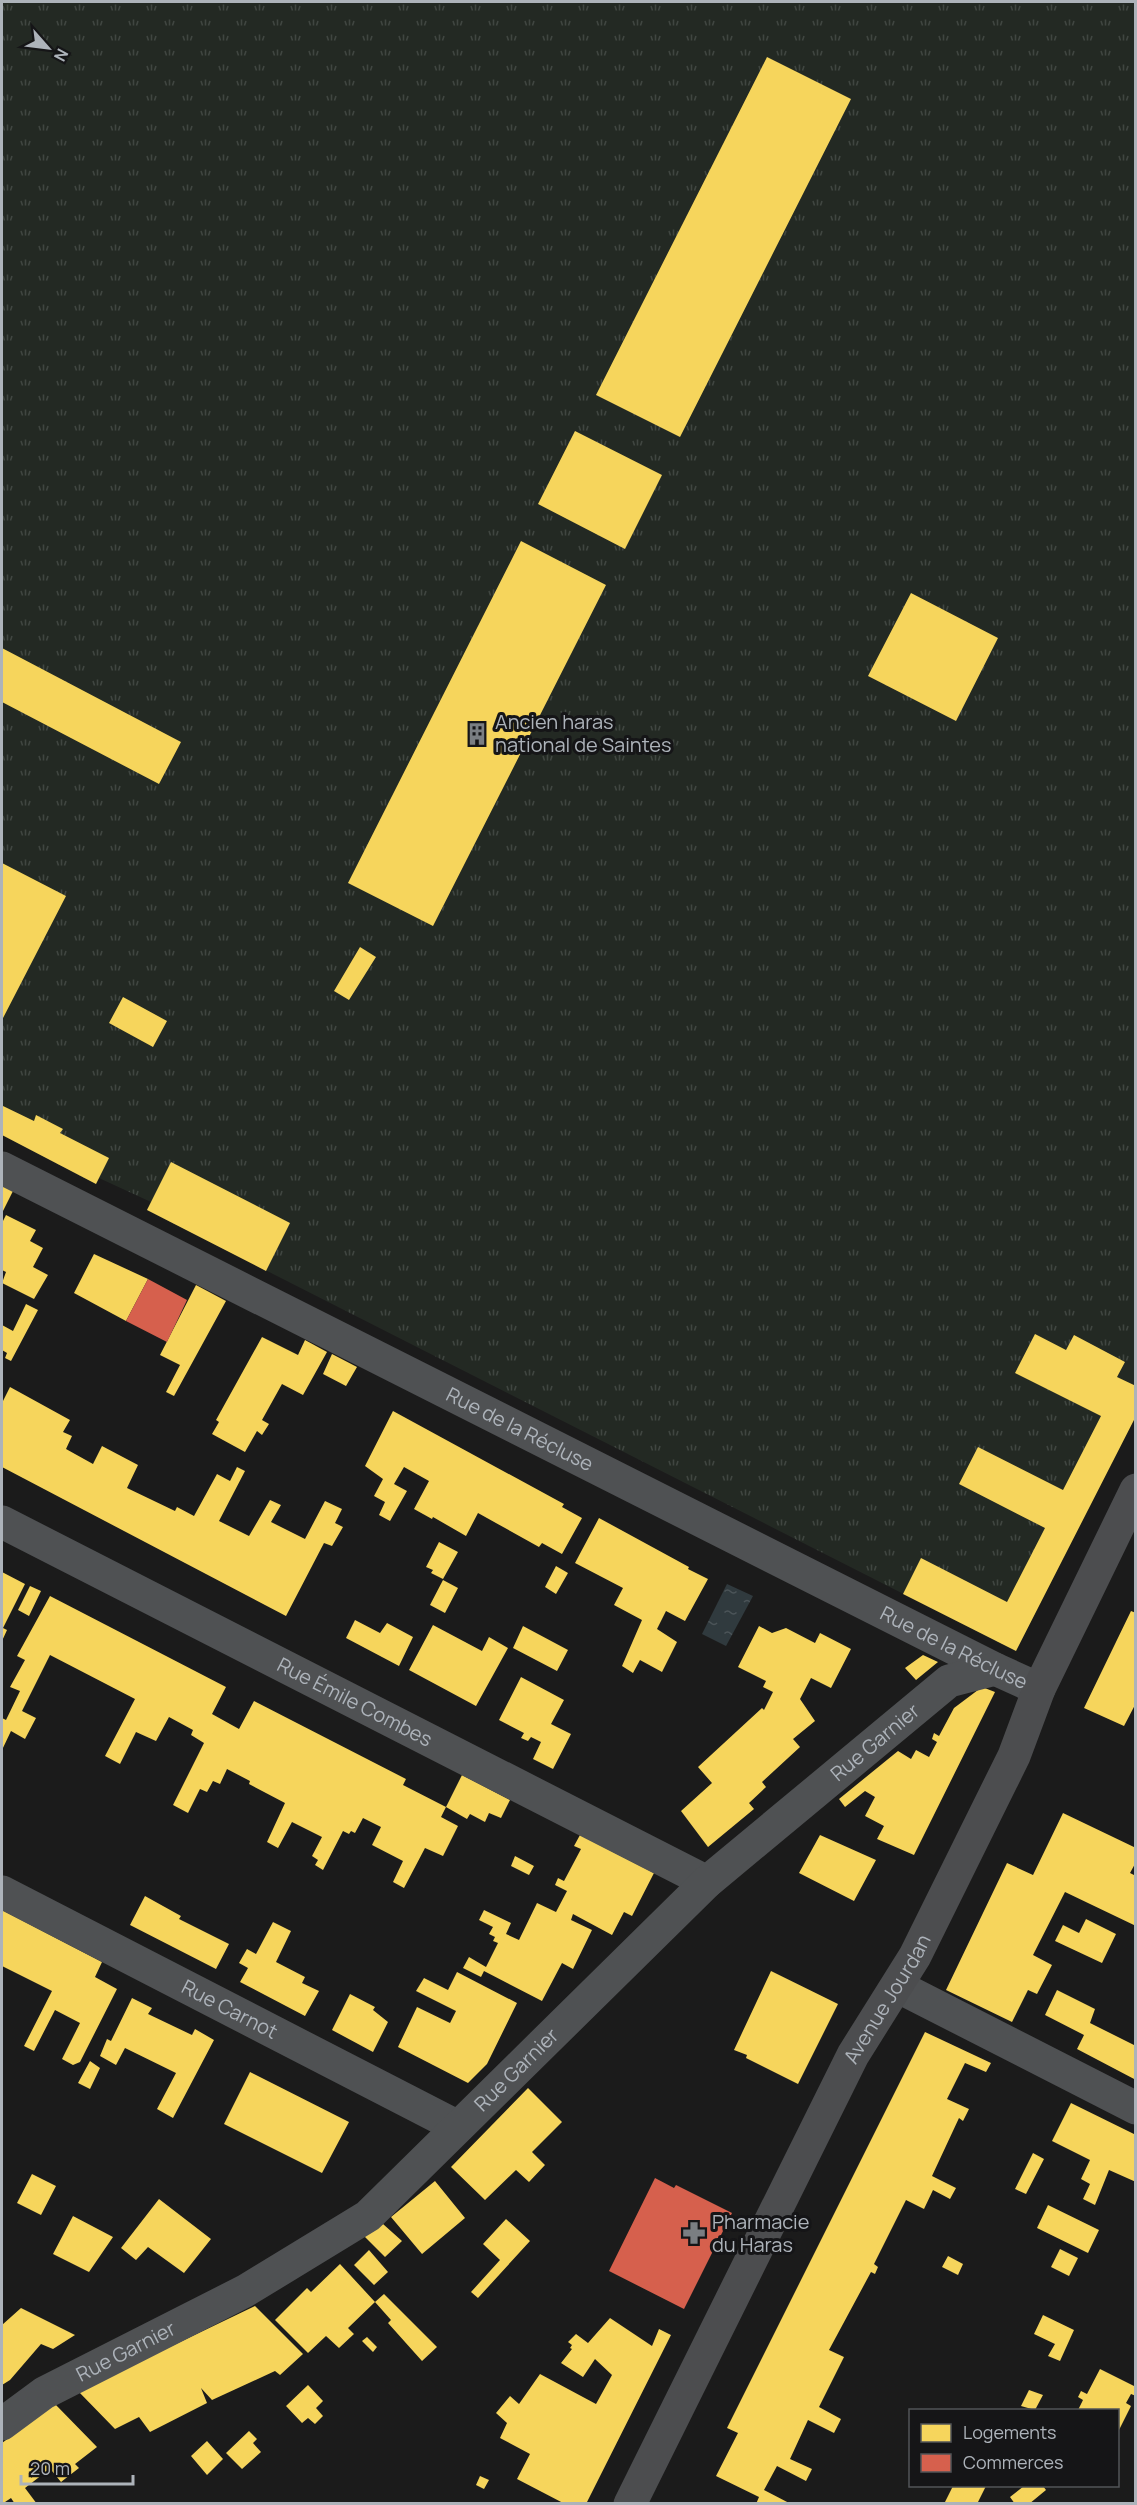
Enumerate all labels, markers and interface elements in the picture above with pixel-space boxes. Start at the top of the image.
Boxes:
north arrow [18,18,78,78]
text: N [49,45,74,65]
place label: Ancien haras national de Saintes [495,708,672,758]
building icon: Ancien haras national de Saintes [464,721,490,747]
street label: Rue de la Récluse [442,1380,598,1477]
street label: Rue de la Récluse [876,1599,1032,1695]
street label: Rue Émile Combes [273,1651,437,1753]
street label: Rue Garnier [824,1697,925,1787]
street label: Avenue Jourdan [837,1930,937,2068]
street label: Rue Carnot [177,1973,282,2045]
street label: Rue Garnier [468,2022,564,2117]
place label: Pharmacie du Haras [712,2208,809,2258]
pharmacy icon: Pharmacie du Haras [681,2220,707,2246]
street label: Rue Garnier [71,2315,180,2388]
legend [909,2409,1119,2487]
text: Logements [963,2420,1057,2444]
scale bar [21,2448,134,2486]
text: Commerces [963,2450,1064,2474]
text: 20 m [30,2456,70,2480]

